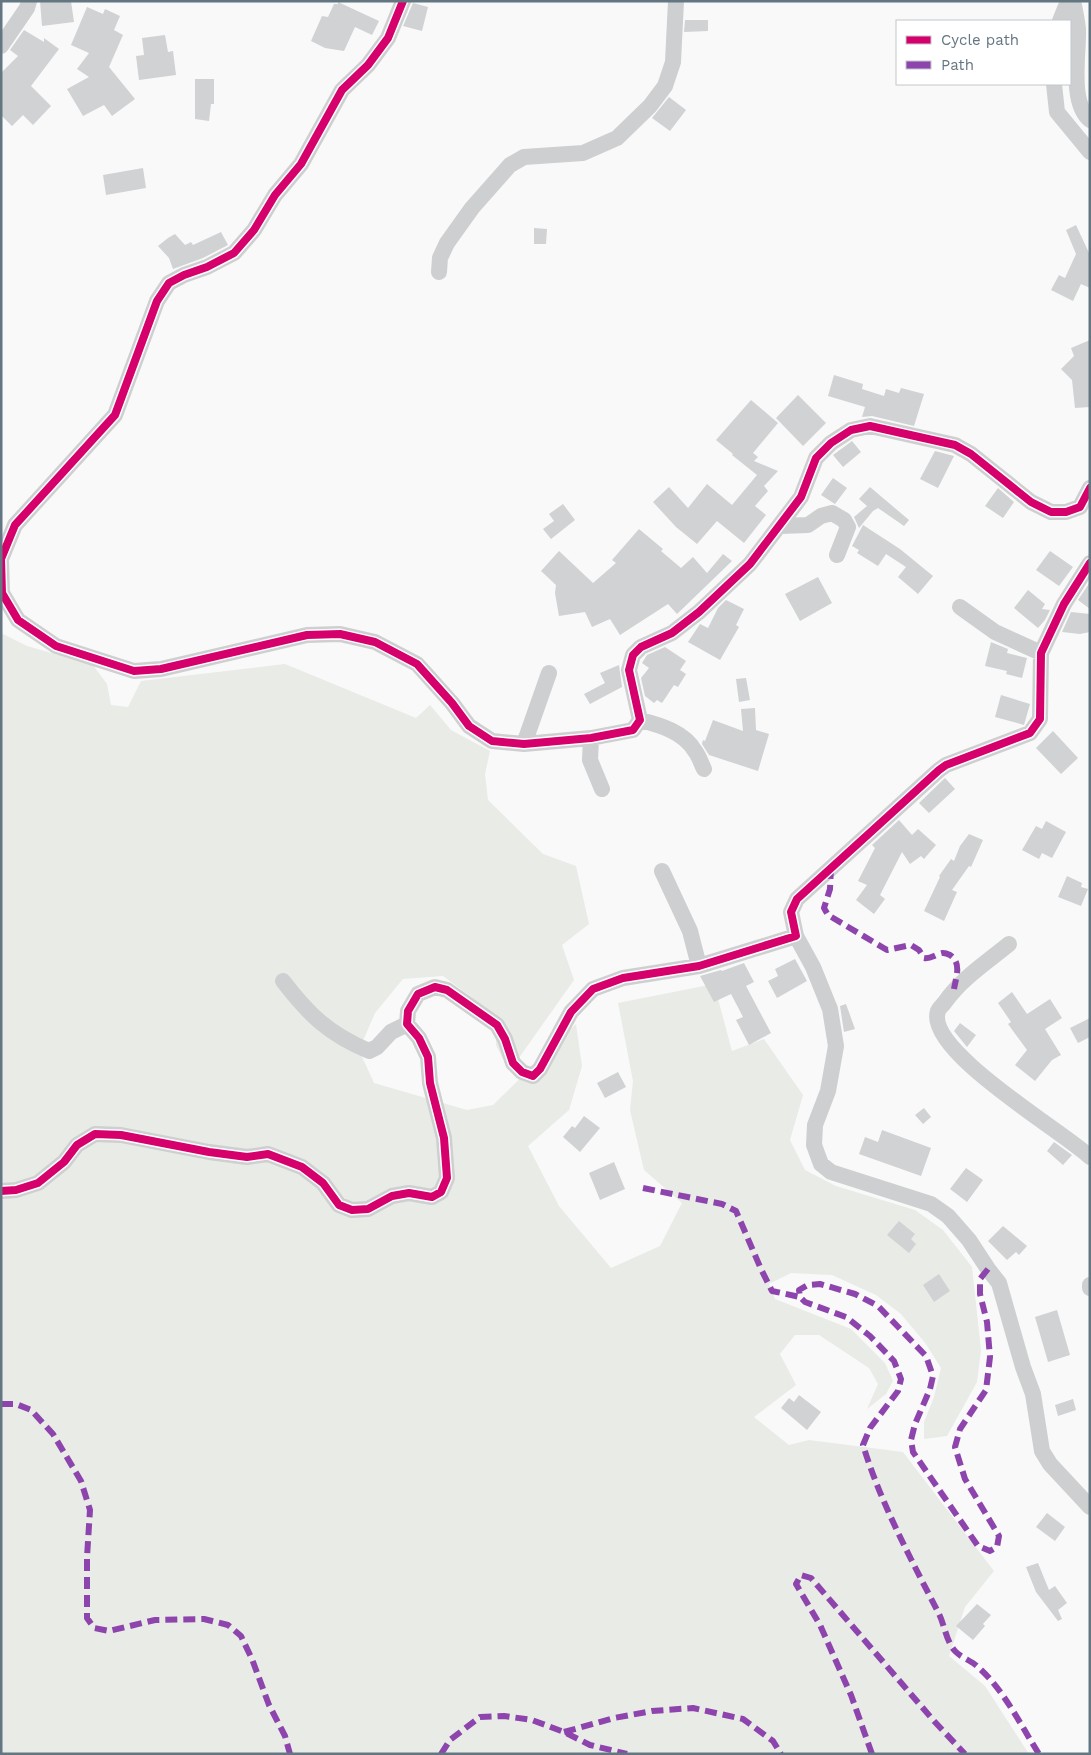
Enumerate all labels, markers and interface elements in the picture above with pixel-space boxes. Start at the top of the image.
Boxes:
legend [896,20,1071,85]
text: Cycle path [941,31,1019,49]
text: Path [941,56,974,74]

